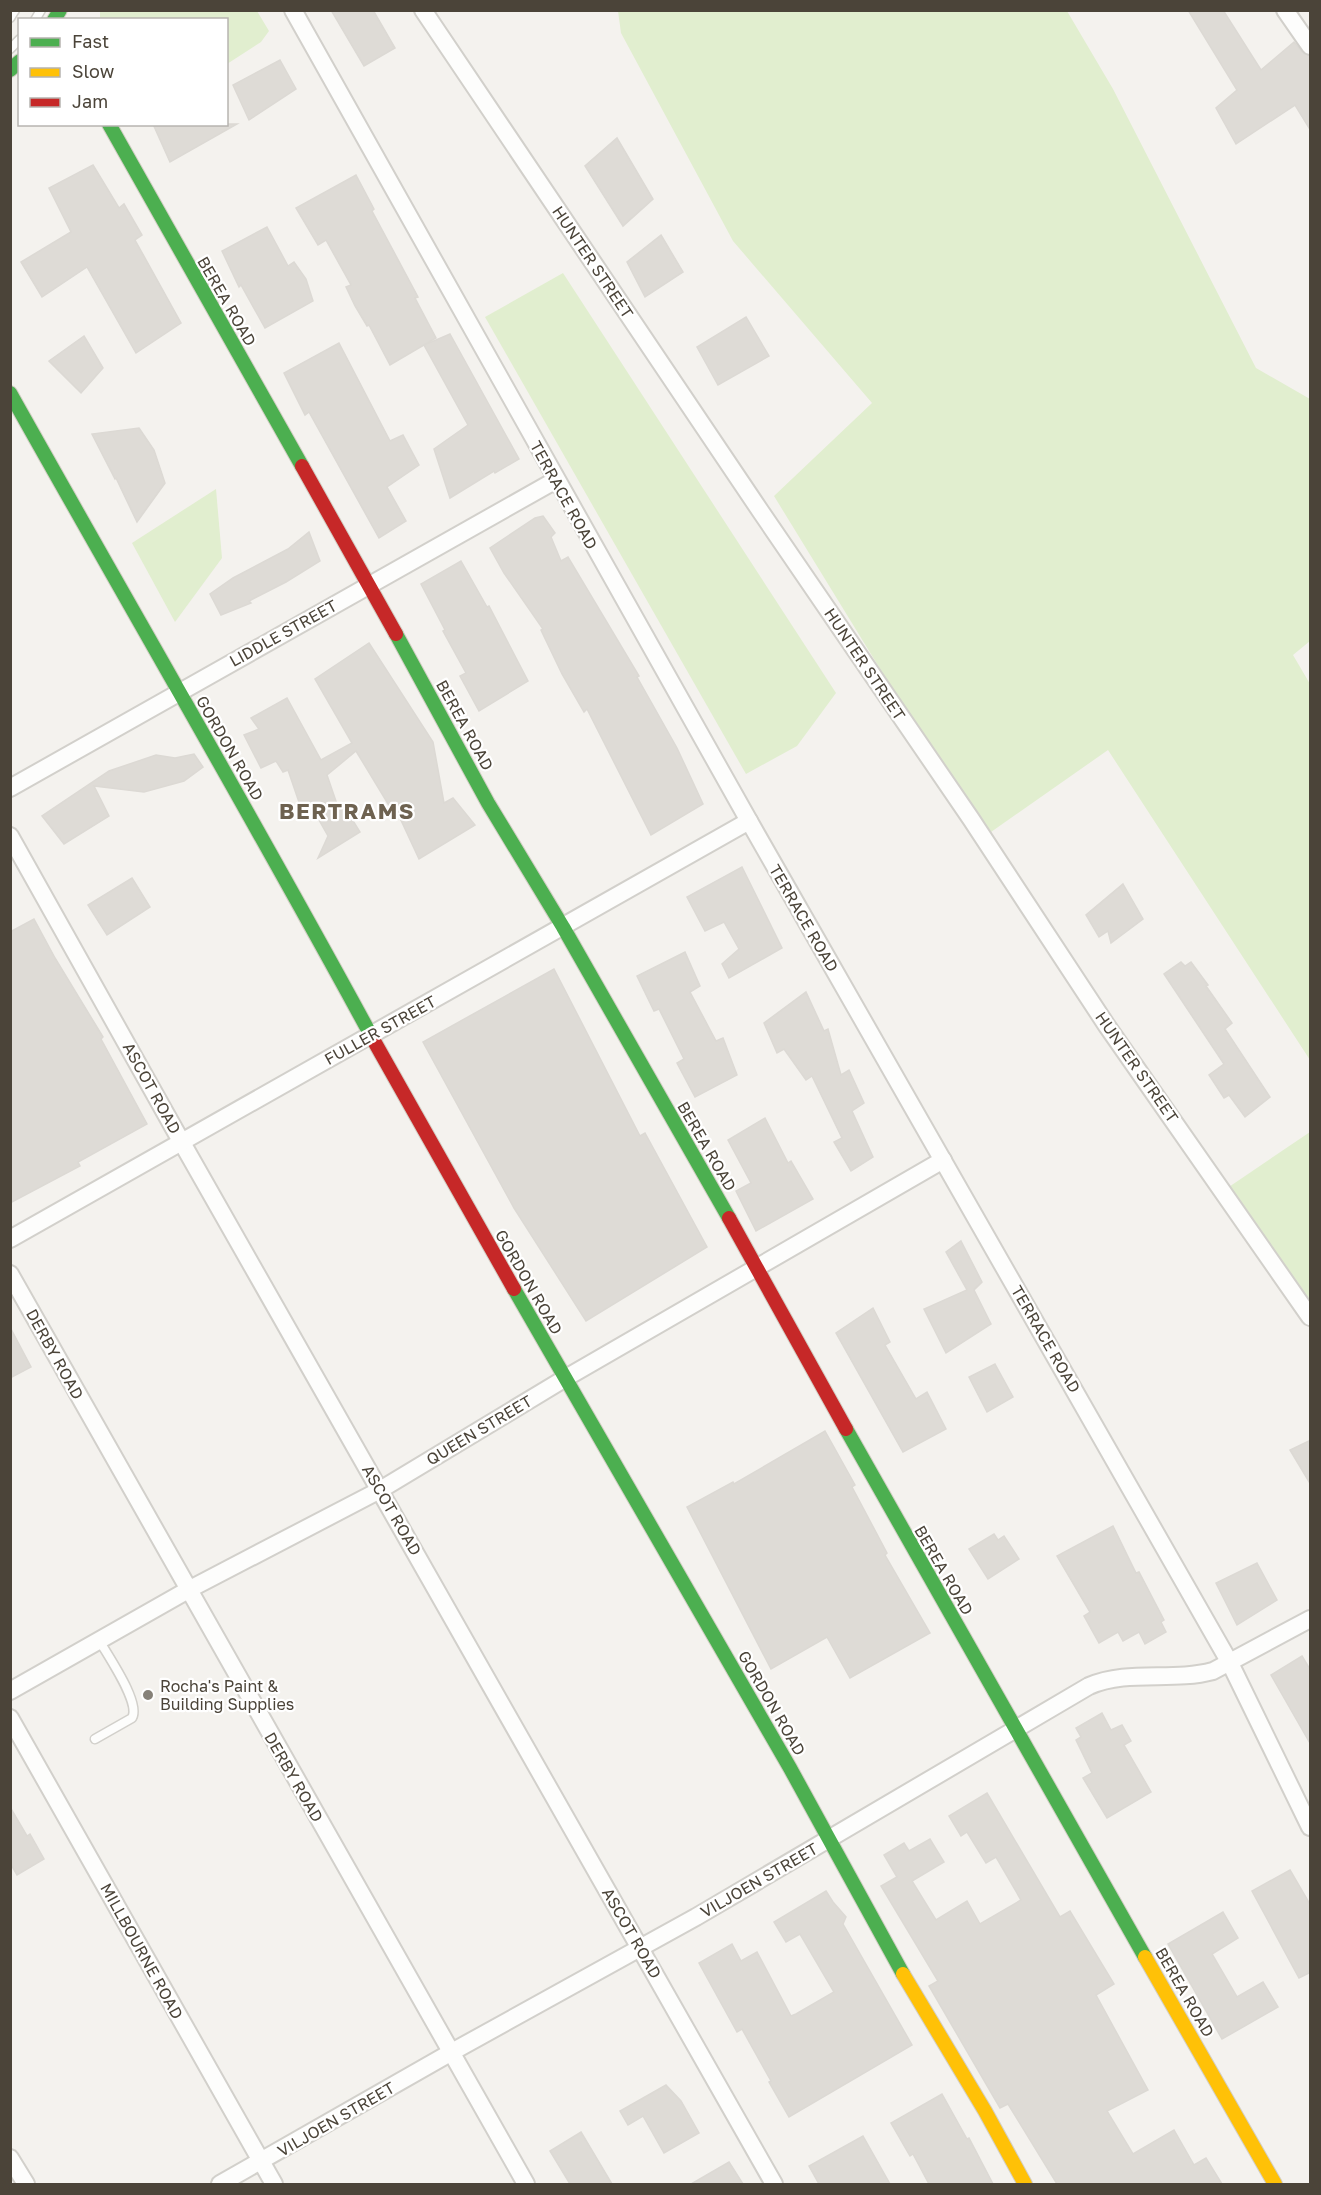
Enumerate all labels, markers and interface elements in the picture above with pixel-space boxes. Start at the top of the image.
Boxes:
legend [18,18,228,126]
text: Fast [72,30,109,52]
text: Slow [72,60,115,82]
text: Jam [72,90,108,112]
street label: HUNTER STREET [548,202,638,322]
street label: BEREA ROAD [193,253,261,349]
street label: TERRACE ROAD [526,437,602,553]
street label: LIDDLE STREET [226,595,340,671]
street label: HUNTER STREET [820,604,910,724]
street label: BEREA ROAD [432,676,498,774]
street label: GORDON ROAD [192,692,268,804]
district label: BERTRAMS [279,797,415,824]
street label: TERRACE ROAD [765,861,843,975]
street label: FULLER STREET [321,991,439,1069]
street label: HUNTER STREET [1091,1008,1183,1126]
street label: ASCOT ROAD [119,1039,185,1137]
street label: BEREA ROAD [673,1098,741,1194]
street label: GORDON ROAD [491,1226,567,1338]
street label: TERRACE ROAD [1007,1282,1085,1396]
street label: DERBY ROAD [22,1305,88,1403]
street label: QUEEN STREET [423,1391,536,1469]
street label: ASCOT ROAD [358,1461,426,1559]
street label: BEREA ROAD [910,1522,978,1618]
street label: GORDON ROAD [734,1647,810,1759]
place label: Rocha's Paint & Building Supplies [160,1676,294,1714]
marker: Rocha's Paint & Building Supplies [141,1688,155,1702]
street label: DERBY ROAD [260,1728,328,1826]
street label: VILJOEN STREET [697,1838,821,1922]
street label: MILLBOURNE ROAD [96,1880,188,2022]
street label: ASCOT ROAD [598,1884,666,1982]
street label: BEREA ROAD [1151,1944,1219,2040]
street label: VILJOEN STREET [274,2077,398,2161]

